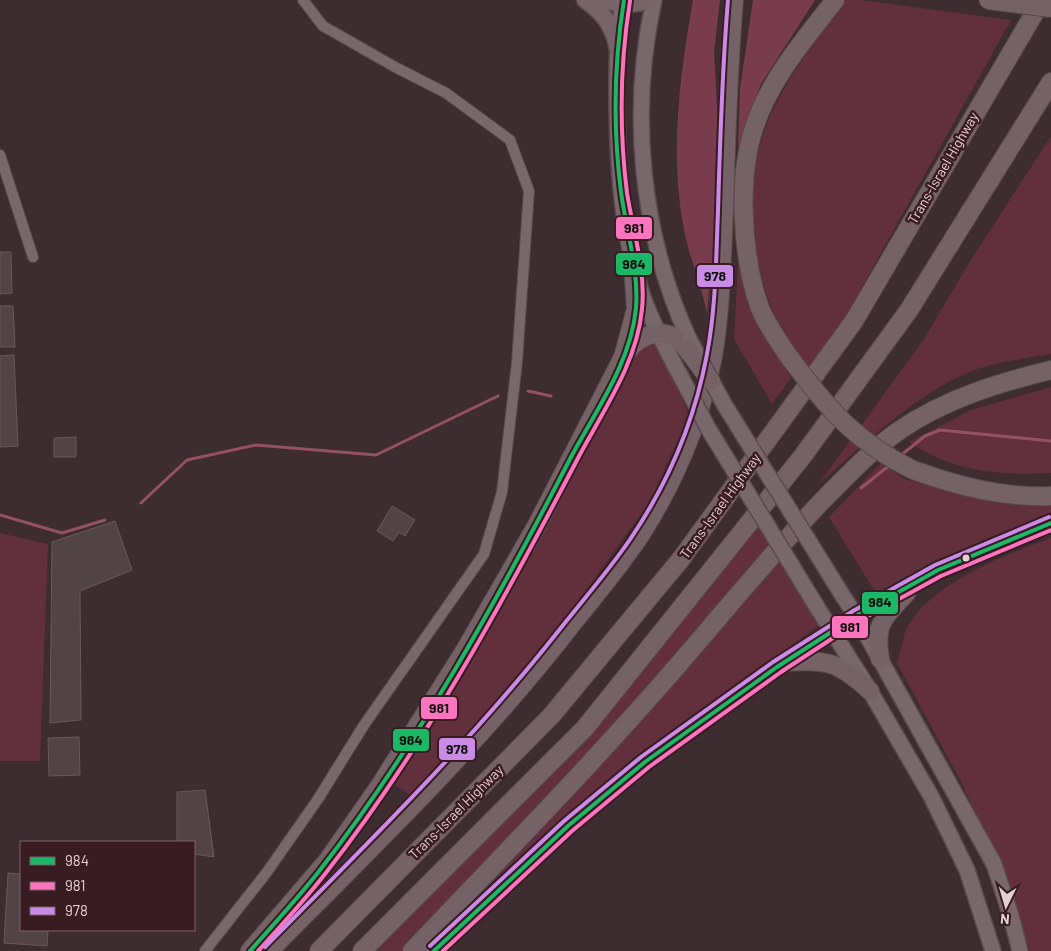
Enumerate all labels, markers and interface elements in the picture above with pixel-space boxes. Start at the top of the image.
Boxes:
street label: Trans-Israel Highway [904,108,982,227]
line badge: 981 [615,216,653,240]
text: 981 [624,219,644,236]
line badge: 984 [615,252,653,276]
text: 984 [622,255,646,272]
line badge: 978 [696,264,734,288]
text: 978 [704,267,726,284]
street label: Trans-Israel Highway [676,449,764,562]
unlabelled marker [961,553,971,563]
line badge: 984 [861,591,899,615]
text: 984 [868,593,892,610]
line badge: 981 [831,615,869,639]
text: 981 [840,618,860,635]
line badge: 981 [420,696,458,720]
text: 981 [429,699,449,716]
line badge: 984 [392,728,430,752]
text: 984 [399,731,423,748]
line badge: 978 [438,737,476,761]
text: 978 [446,740,468,757]
street label: Trans-Israel Highway [405,761,507,862]
legend [20,841,195,931]
text: 984 [65,851,89,869]
text: 981 [65,876,85,894]
north arrow [981,881,1031,931]
text: 978 [65,901,88,919]
text: N [999,911,1010,928]

